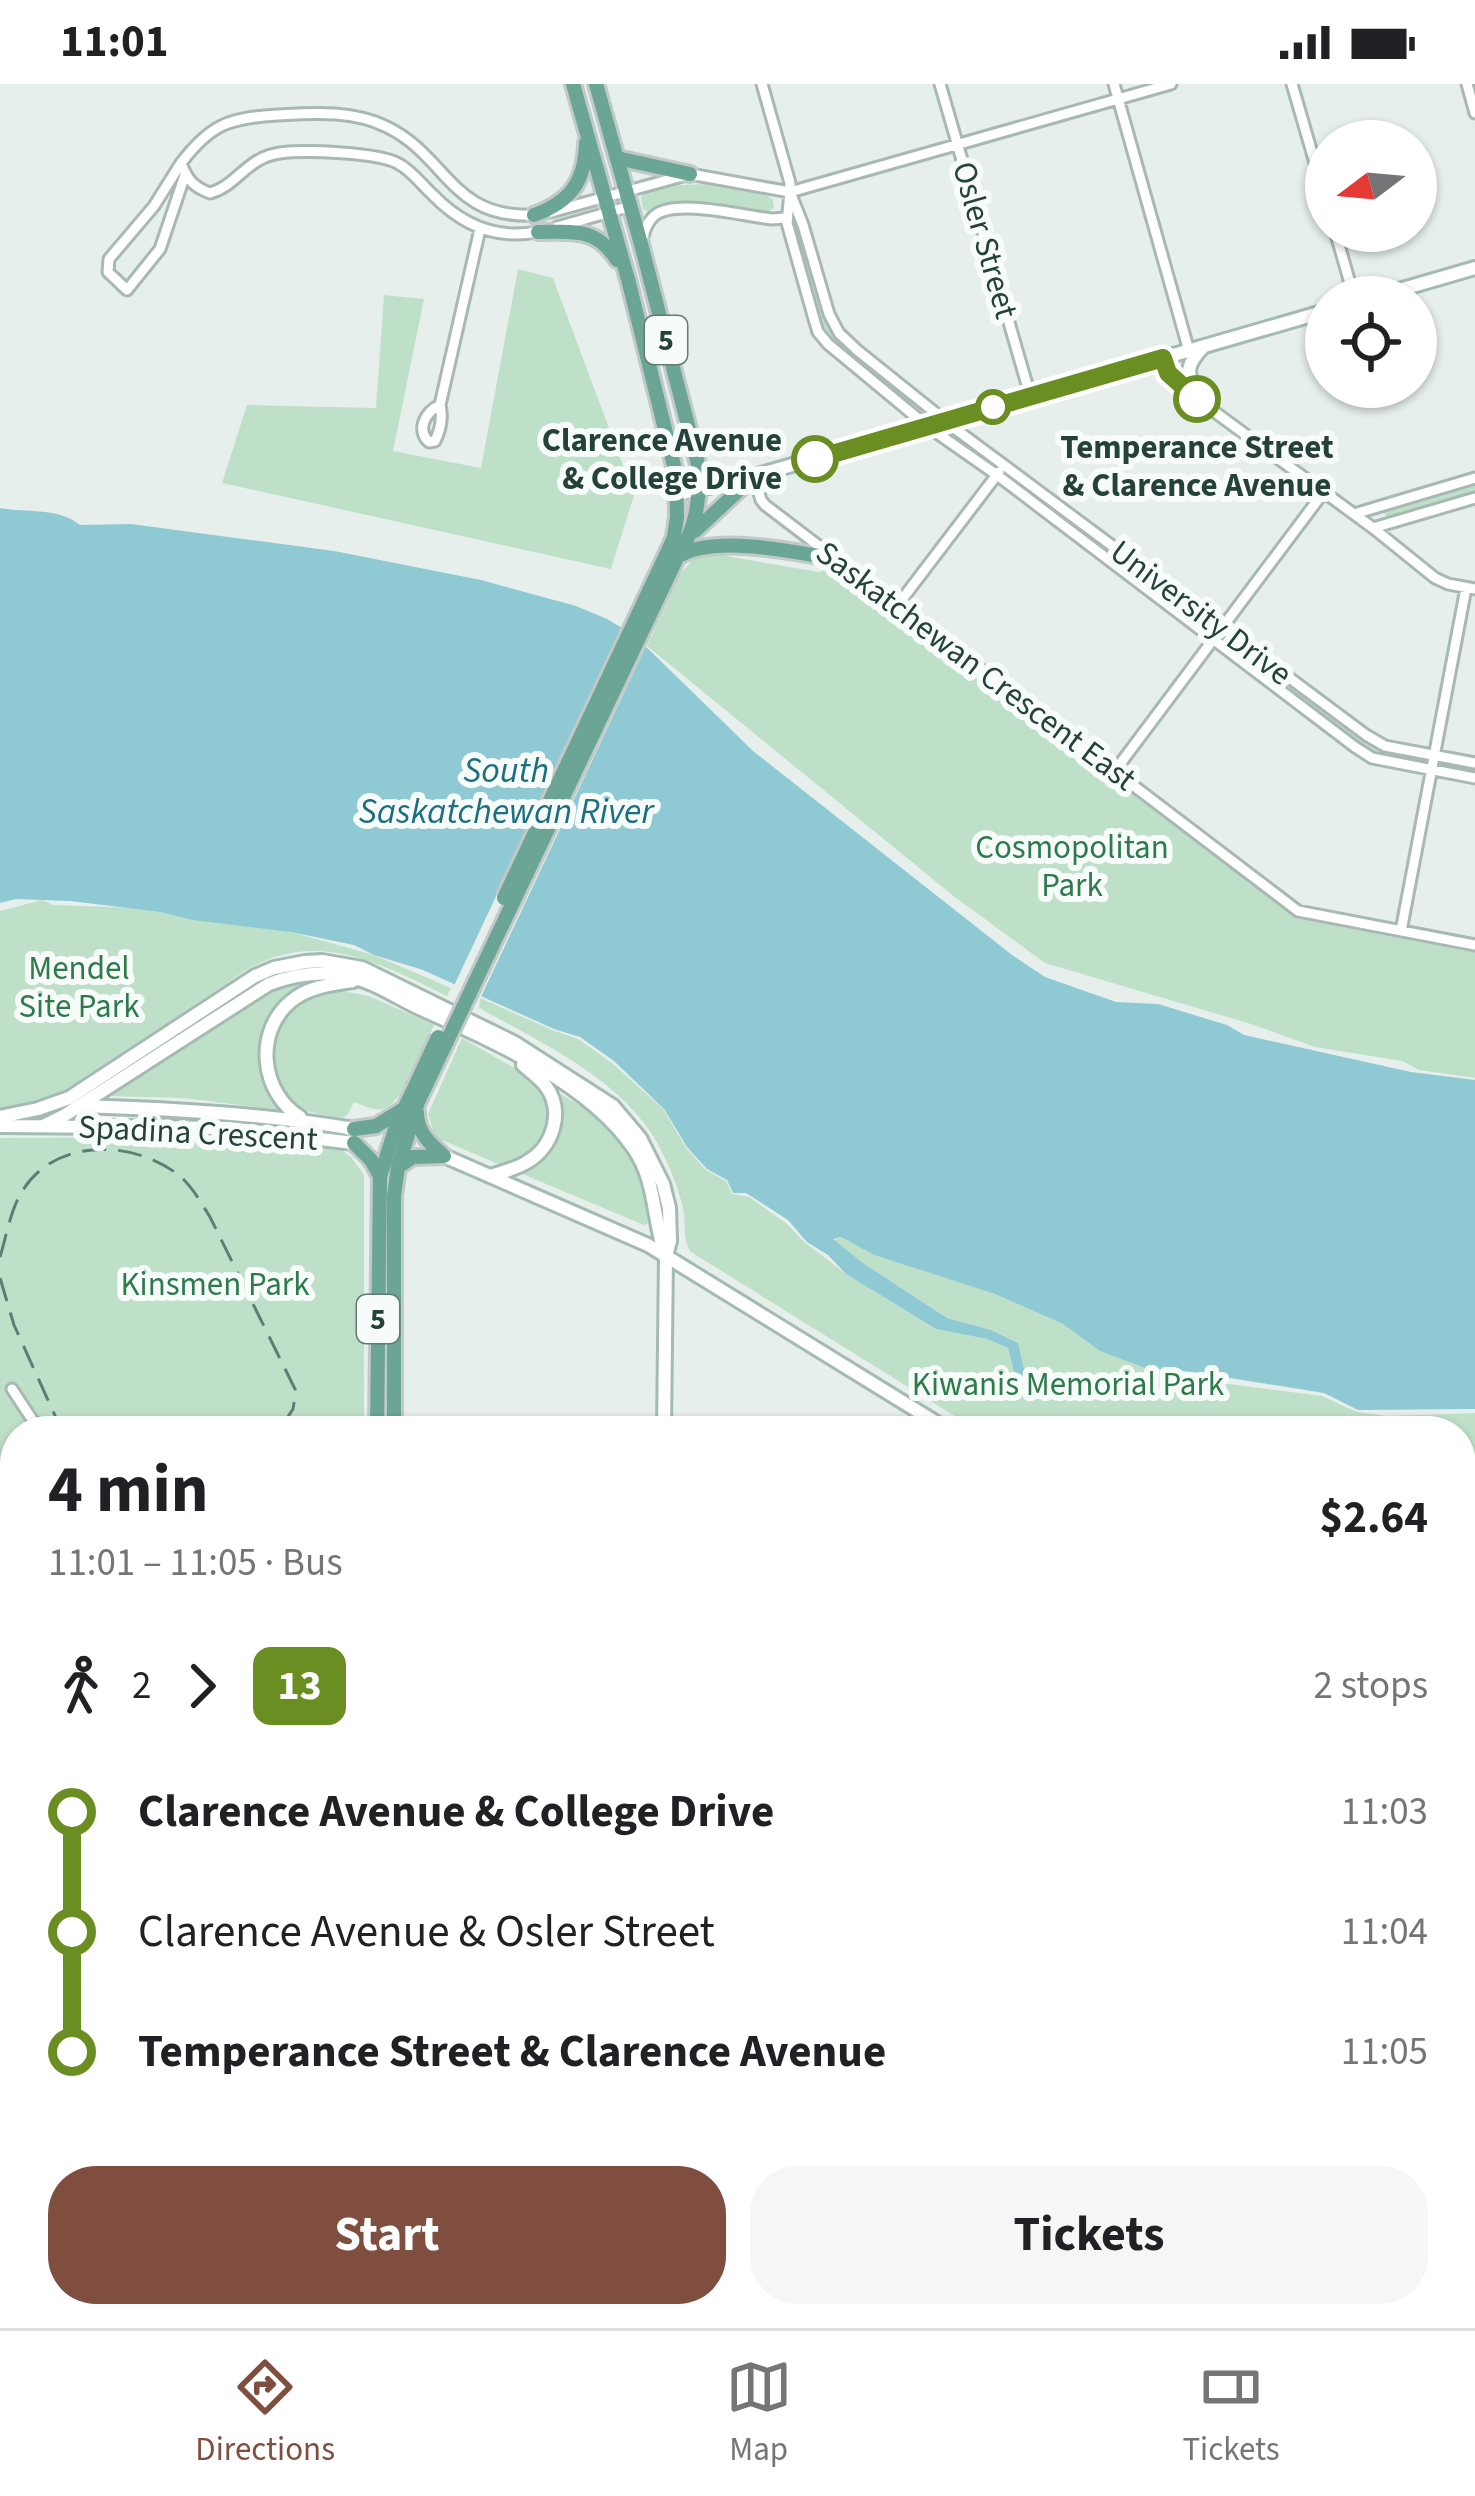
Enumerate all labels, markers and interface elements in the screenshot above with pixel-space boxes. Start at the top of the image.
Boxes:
text: 11:01 [60,10,169,74]
north arrow [1305,120,1437,252]
map controls [1305,120,1437,408]
street label: Osler Street [940,156,1030,324]
button: locate [1305,276,1437,408]
road number: 5 [645,316,687,364]
marker: Temperance Street & Clarence Avenue [1175,377,1219,421]
unlabelled marker [977,391,1009,423]
place label: Clarence Avenue & College Drive [542,417,782,502]
place label: Temperance Street & Clarence Avenue [1060,424,1334,509]
marker: Clarence Avenue & College Drive [793,437,837,481]
street label: University Drive [1100,529,1302,697]
street label: Saskatchewan Crescent East [806,530,1146,802]
water label: South Saskatchewan River [358,745,655,837]
park label: Cosmopolitan Park [975,824,1169,909]
park label: Mendel Site Park [18,945,140,1030]
street label: Spadina Crescent [77,1103,319,1163]
park label: Kinsmen Park [120,1261,310,1308]
road number: 5 [357,1295,399,1343]
park label: Kiwanis Memorial Park [912,1361,1225,1408]
text: 4 min [48,1443,209,1537]
text: $2.64 [1319,1486,1428,1550]
text: 11:01 – 11:05 · Bus [48,1535,343,1591]
icon: walk [48,1653,114,1719]
icon: forward [169,1653,235,1719]
text: 13 [277,1656,322,1716]
text: 2 [132,1658,151,1714]
text: 2 stops [1314,1658,1428,1714]
text: Clarence Avenue & College Drive [138,1780,774,1844]
text: 11:03 [1341,1784,1428,1840]
text: Clarence Avenue & Osler Street [138,1900,715,1964]
text: 11:04 [1341,1904,1428,1960]
text: Temperance Street & Clarence Avenue [138,2020,886,2084]
text: 11:05 [1341,2024,1428,2080]
button: Start [48,2166,726,2304]
button: Tickets [750,2166,1428,2304]
tab: Directions [195,2354,335,2473]
tab: Map [726,2354,792,2473]
tab: Tickets [1182,2354,1280,2473]

